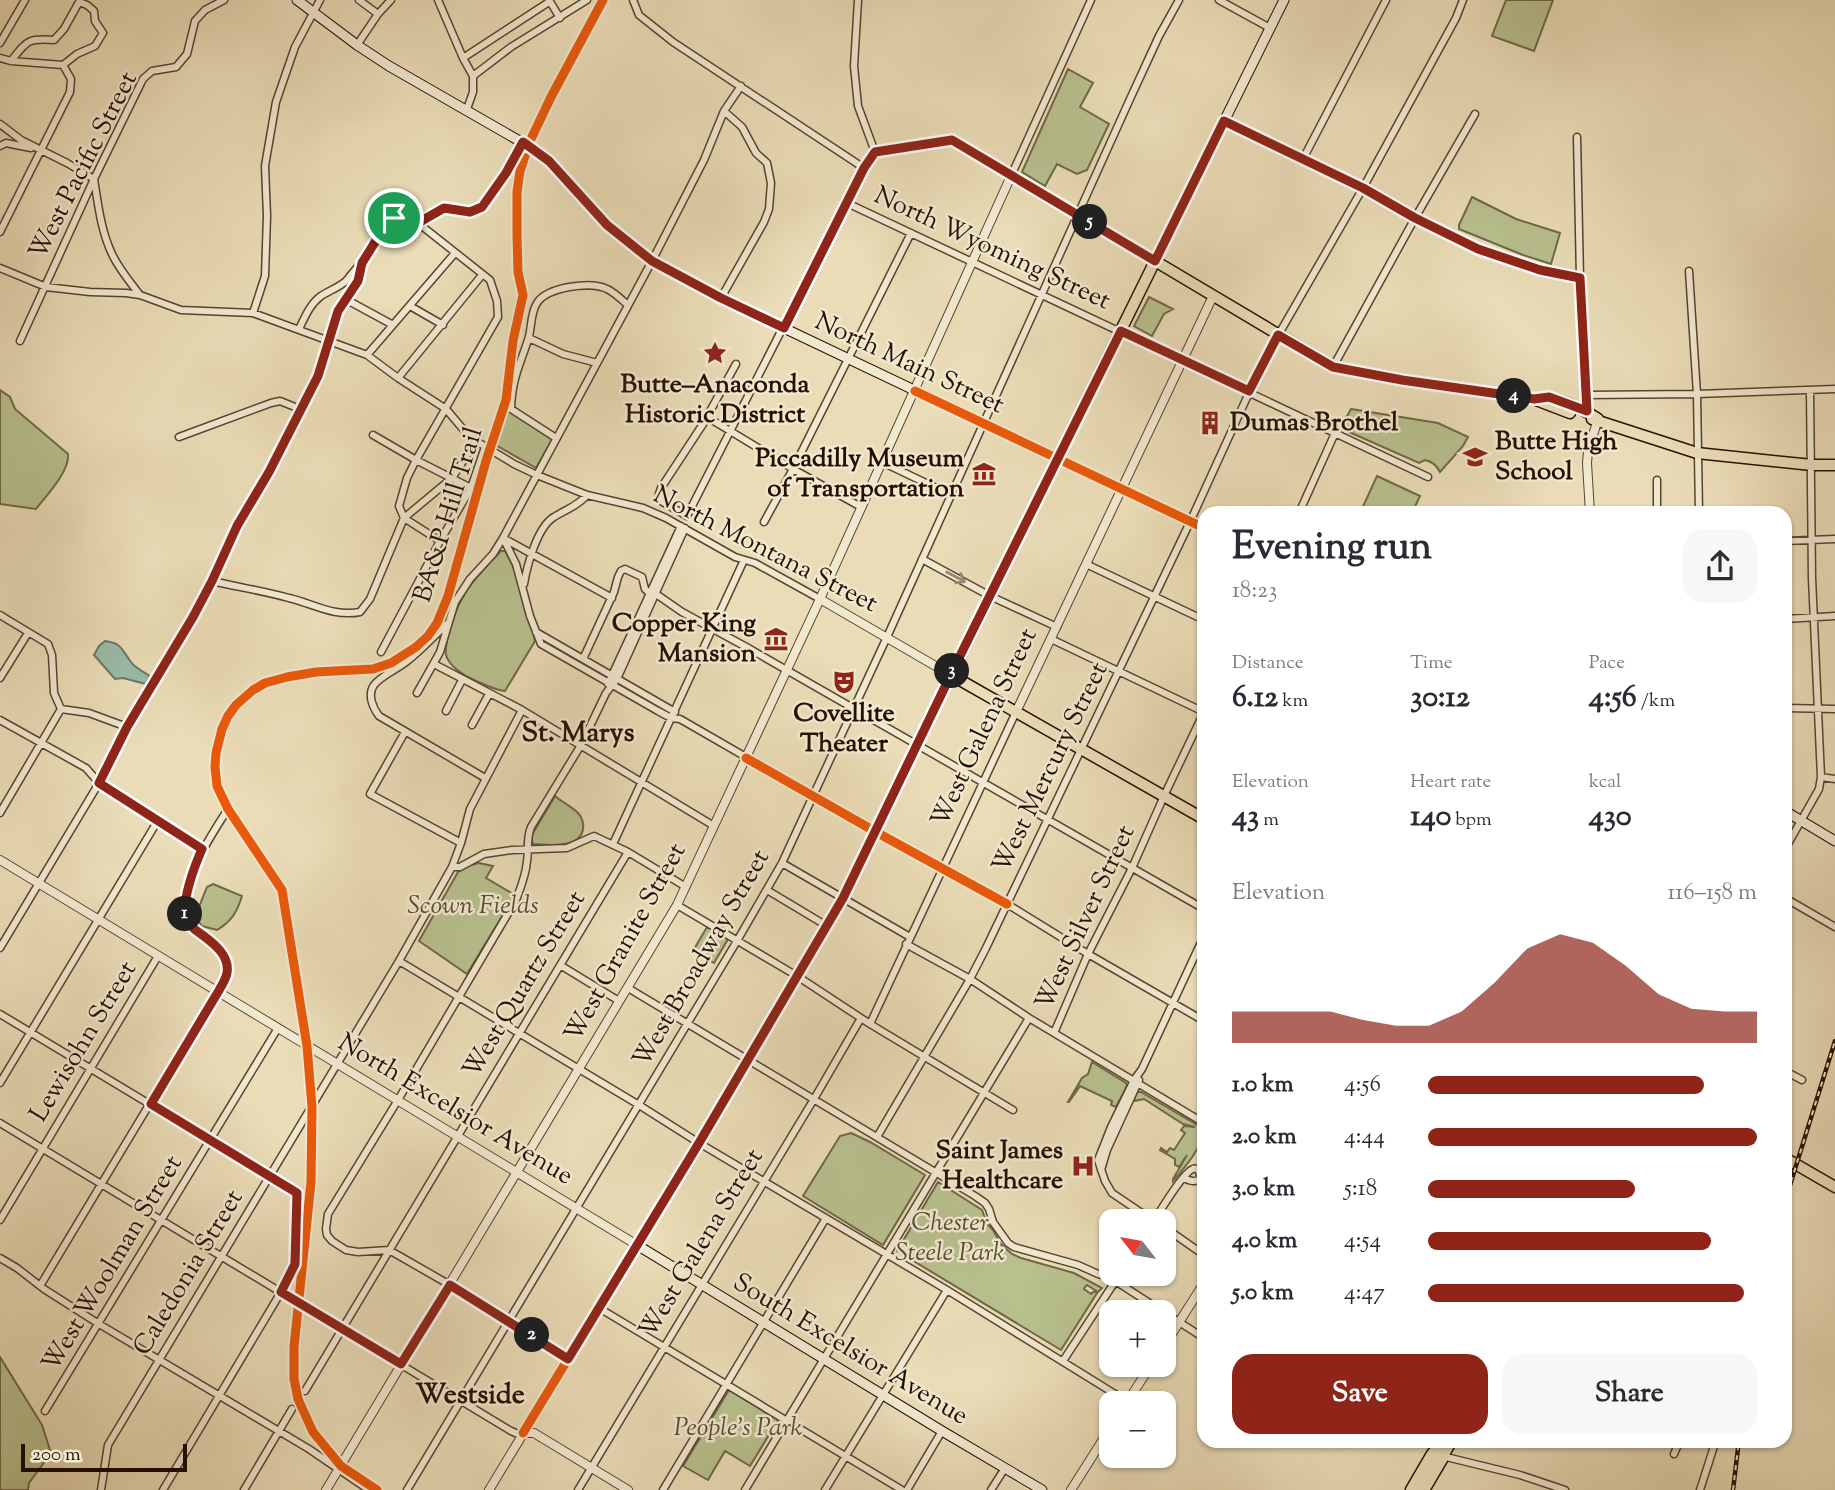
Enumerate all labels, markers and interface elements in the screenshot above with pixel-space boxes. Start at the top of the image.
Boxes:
street label: West Pacific Street [21,65,147,266]
street label: North Wyoming Street [868,178,1117,320]
pin [364,188,424,248]
icon: arrive [375,199,413,237]
pin: 5 [1072,204,1108,240]
text: 5 [1086,208,1093,235]
street label: North Main Street [808,304,1010,424]
place icon: Butte–Anaconda Historic District [701,339,729,367]
place label: Butte–Anaconda Historic District [621,367,809,434]
pin: 4 [1496,378,1532,414]
text: 4 [1509,382,1518,409]
place label: Dumas Brothel [1230,405,1399,442]
building icon: Dumas Brothel [1196,409,1224,437]
street label: BA&P Hill Trail [405,423,493,607]
place label: Butte High School [1495,424,1618,491]
place label: Piccadilly Museum of Transportation [755,441,965,508]
school or university icon: Butte High School [1461,443,1489,471]
museum icon: Piccadilly Museum of Transportation [970,460,998,488]
street label: North Montana Street [646,477,884,623]
text: Evening run [1232,522,1432,576]
button: share [1683,529,1757,603]
one-way arrow [945,571,966,585]
text: 18:23 [1232,575,1277,608]
place label: Copper King Mansion [612,606,757,673]
street label: West Galena Street [923,622,1047,833]
museum icon: Copper King Mansion [762,625,790,653]
text: Distance [1232,650,1304,677]
text: Time [1410,650,1453,677]
text: Pace [1589,650,1625,677]
pin: 3 [934,654,970,688]
street label: West Mercury Street [984,656,1118,880]
text: 3 [948,657,955,684]
theatre icon: Covellite Theater [830,668,858,696]
text: 6.12 [1232,677,1278,720]
text: 30:12 [1410,677,1470,720]
text: 4:56 [1589,677,1637,720]
text: km [1278,688,1308,715]
text: /km [1637,688,1675,715]
place label: Covellite Theater [793,696,895,763]
district label: St. Marys [522,714,634,754]
text: Elevation [1232,769,1309,796]
text: Heart rate [1410,769,1491,796]
text: kcal [1589,769,1621,796]
text: 43 [1232,796,1259,839]
text: 140 [1410,796,1451,839]
text: 430 [1589,796,1632,839]
text: m [1259,807,1279,834]
text: bpm [1451,807,1492,834]
street label: West Silver Street [1027,819,1145,1017]
street label: West Granite Street [556,837,696,1049]
street label: West Broadway Street [624,843,780,1075]
text: Elevation [1232,877,1325,910]
text: 116–158 m [1668,877,1757,910]
street label: West Quartz Street [454,884,596,1086]
park label: Scown Fields [407,888,539,925]
pin: 1 [168,897,202,932]
text: 1 [181,900,188,927]
street label: Lewisohn Street [21,954,147,1129]
street label: North Excelsior Avenue [330,1025,580,1195]
text: 1.0 km [1232,1069,1294,1102]
text: 4:56 [1344,1069,1381,1102]
text: 2.0 km [1232,1121,1297,1154]
text: 4:44 [1344,1121,1385,1154]
place label: Saint James Healthcare [935,1133,1063,1200]
street label: West Galena Street [631,1142,773,1346]
street label: West Woolman Street [34,1149,192,1379]
hospital icon: Saint James Healthcare [1069,1152,1097,1180]
text: 3.0 km [1232,1173,1295,1206]
text: 5:18 [1344,1173,1377,1206]
street label: Caledonia Street [125,1183,253,1363]
park label: Chester Steele Park [895,1205,1005,1272]
north arrow [1099,1209,1176,1286]
map controls [1099,1209,1176,1468]
text: 4.0 km [1232,1225,1297,1258]
text: 4:54 [1344,1225,1381,1258]
street label: South Excelsior Avenue [725,1265,975,1435]
text: 5.0 km [1232,1277,1294,1310]
text: 4:47 [1344,1277,1385,1310]
button: + [1099,1300,1176,1377]
pin: 2 [514,1318,550,1352]
text: 2 [527,1321,536,1348]
button: Save [1232,1354,1488,1434]
button: Share [1502,1354,1757,1434]
district label: Westside [415,1376,525,1416]
button: − [1099,1391,1176,1468]
park label: People's Park [674,1410,803,1447]
scale bar [21,1441,187,1473]
text: 200 m [32,1442,81,1469]

